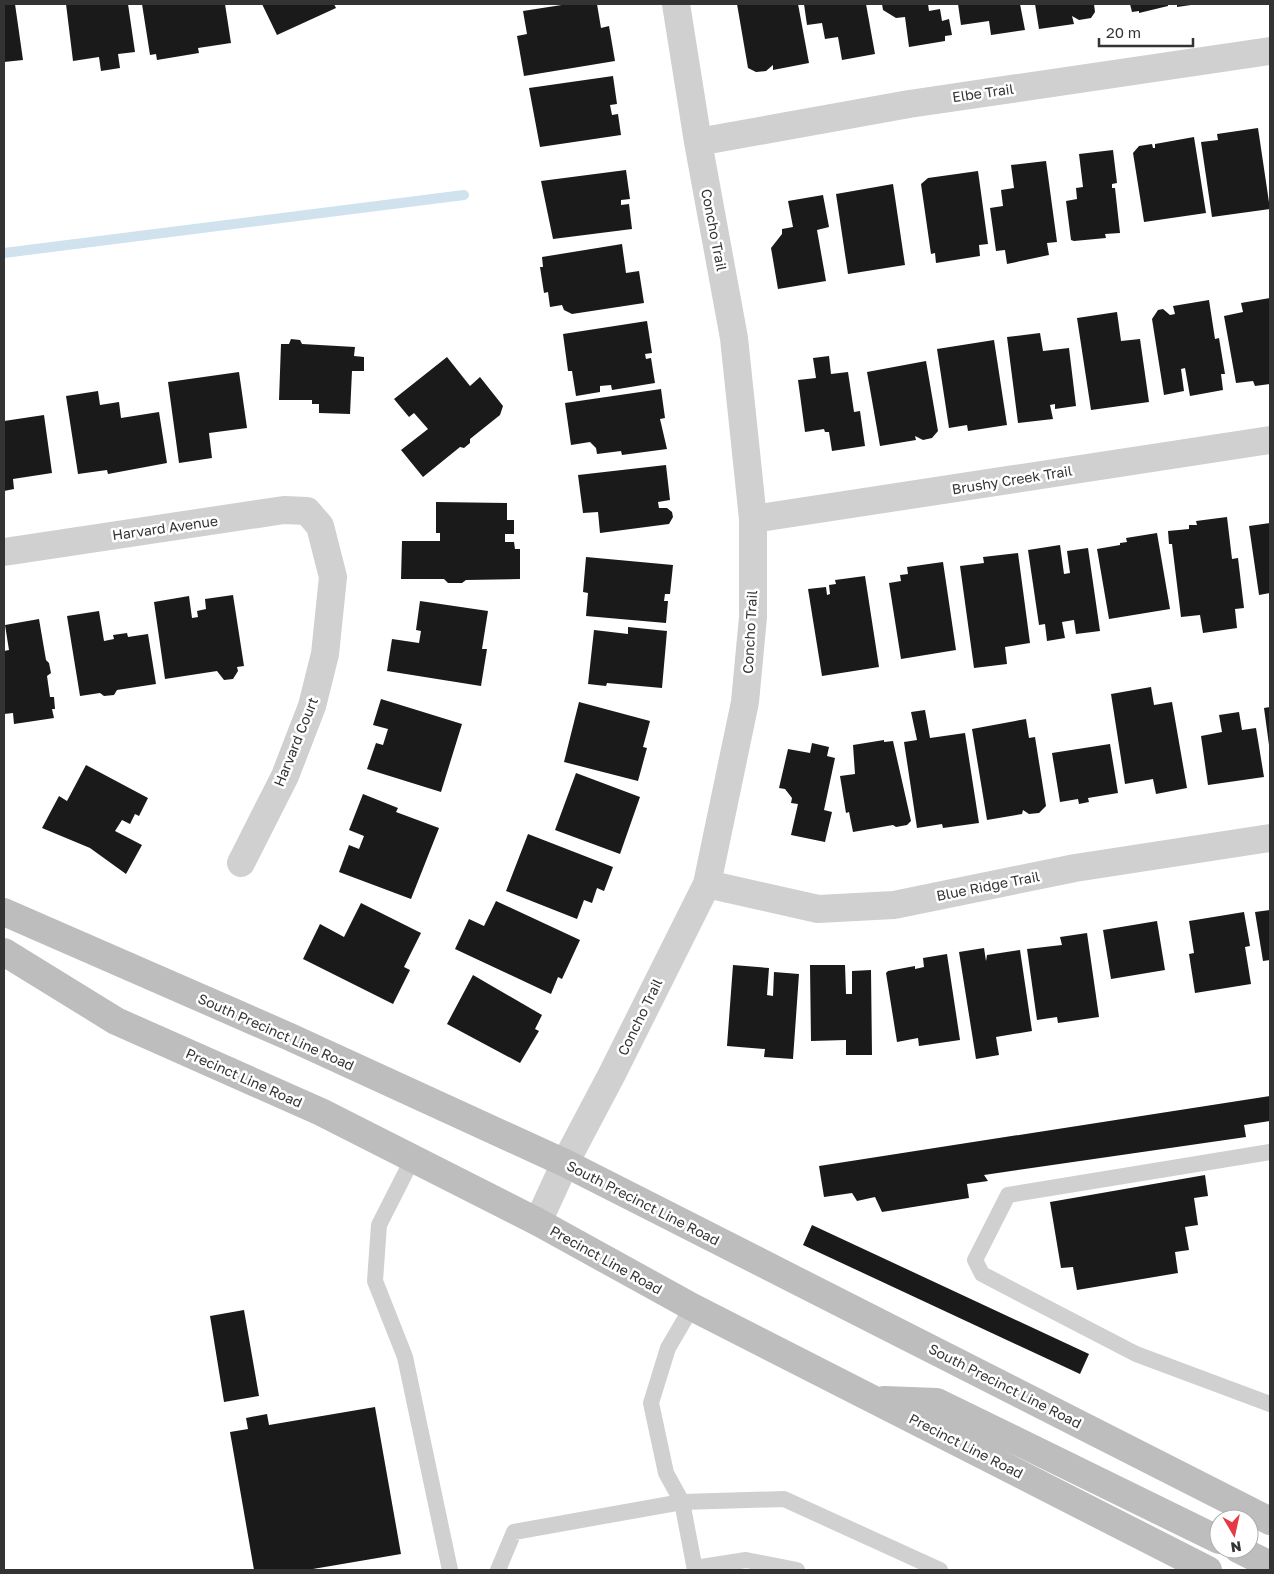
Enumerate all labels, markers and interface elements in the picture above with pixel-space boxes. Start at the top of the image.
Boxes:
scale bar [1099,15,1193,47]
text: 20 m [1106,23,1141,41]
street label: Elbe Trail [951,80,1015,105]
street label: Concho Trail [698,187,731,273]
street label: Brushy Creek Trail [950,462,1073,497]
street label: Harvard Avenue [111,512,219,543]
street label: Concho Trail [739,590,760,674]
street label: Harvard Court [270,695,321,789]
street label: Blue Ridge Trail [935,867,1041,904]
street label: Concho Trail [614,976,666,1058]
street label: South Precinct Line Road [195,989,357,1074]
street label: Precinct Line Road [183,1044,305,1111]
street label: South Precinct Line Road [564,1157,722,1249]
street label: Precinct Line Road [547,1222,665,1297]
street label: South Precinct Line Road [926,1340,1084,1432]
street label: Precinct Line Road [906,1409,1026,1482]
north arrow [1209,1509,1259,1559]
text: N [1230,1538,1243,1557]

